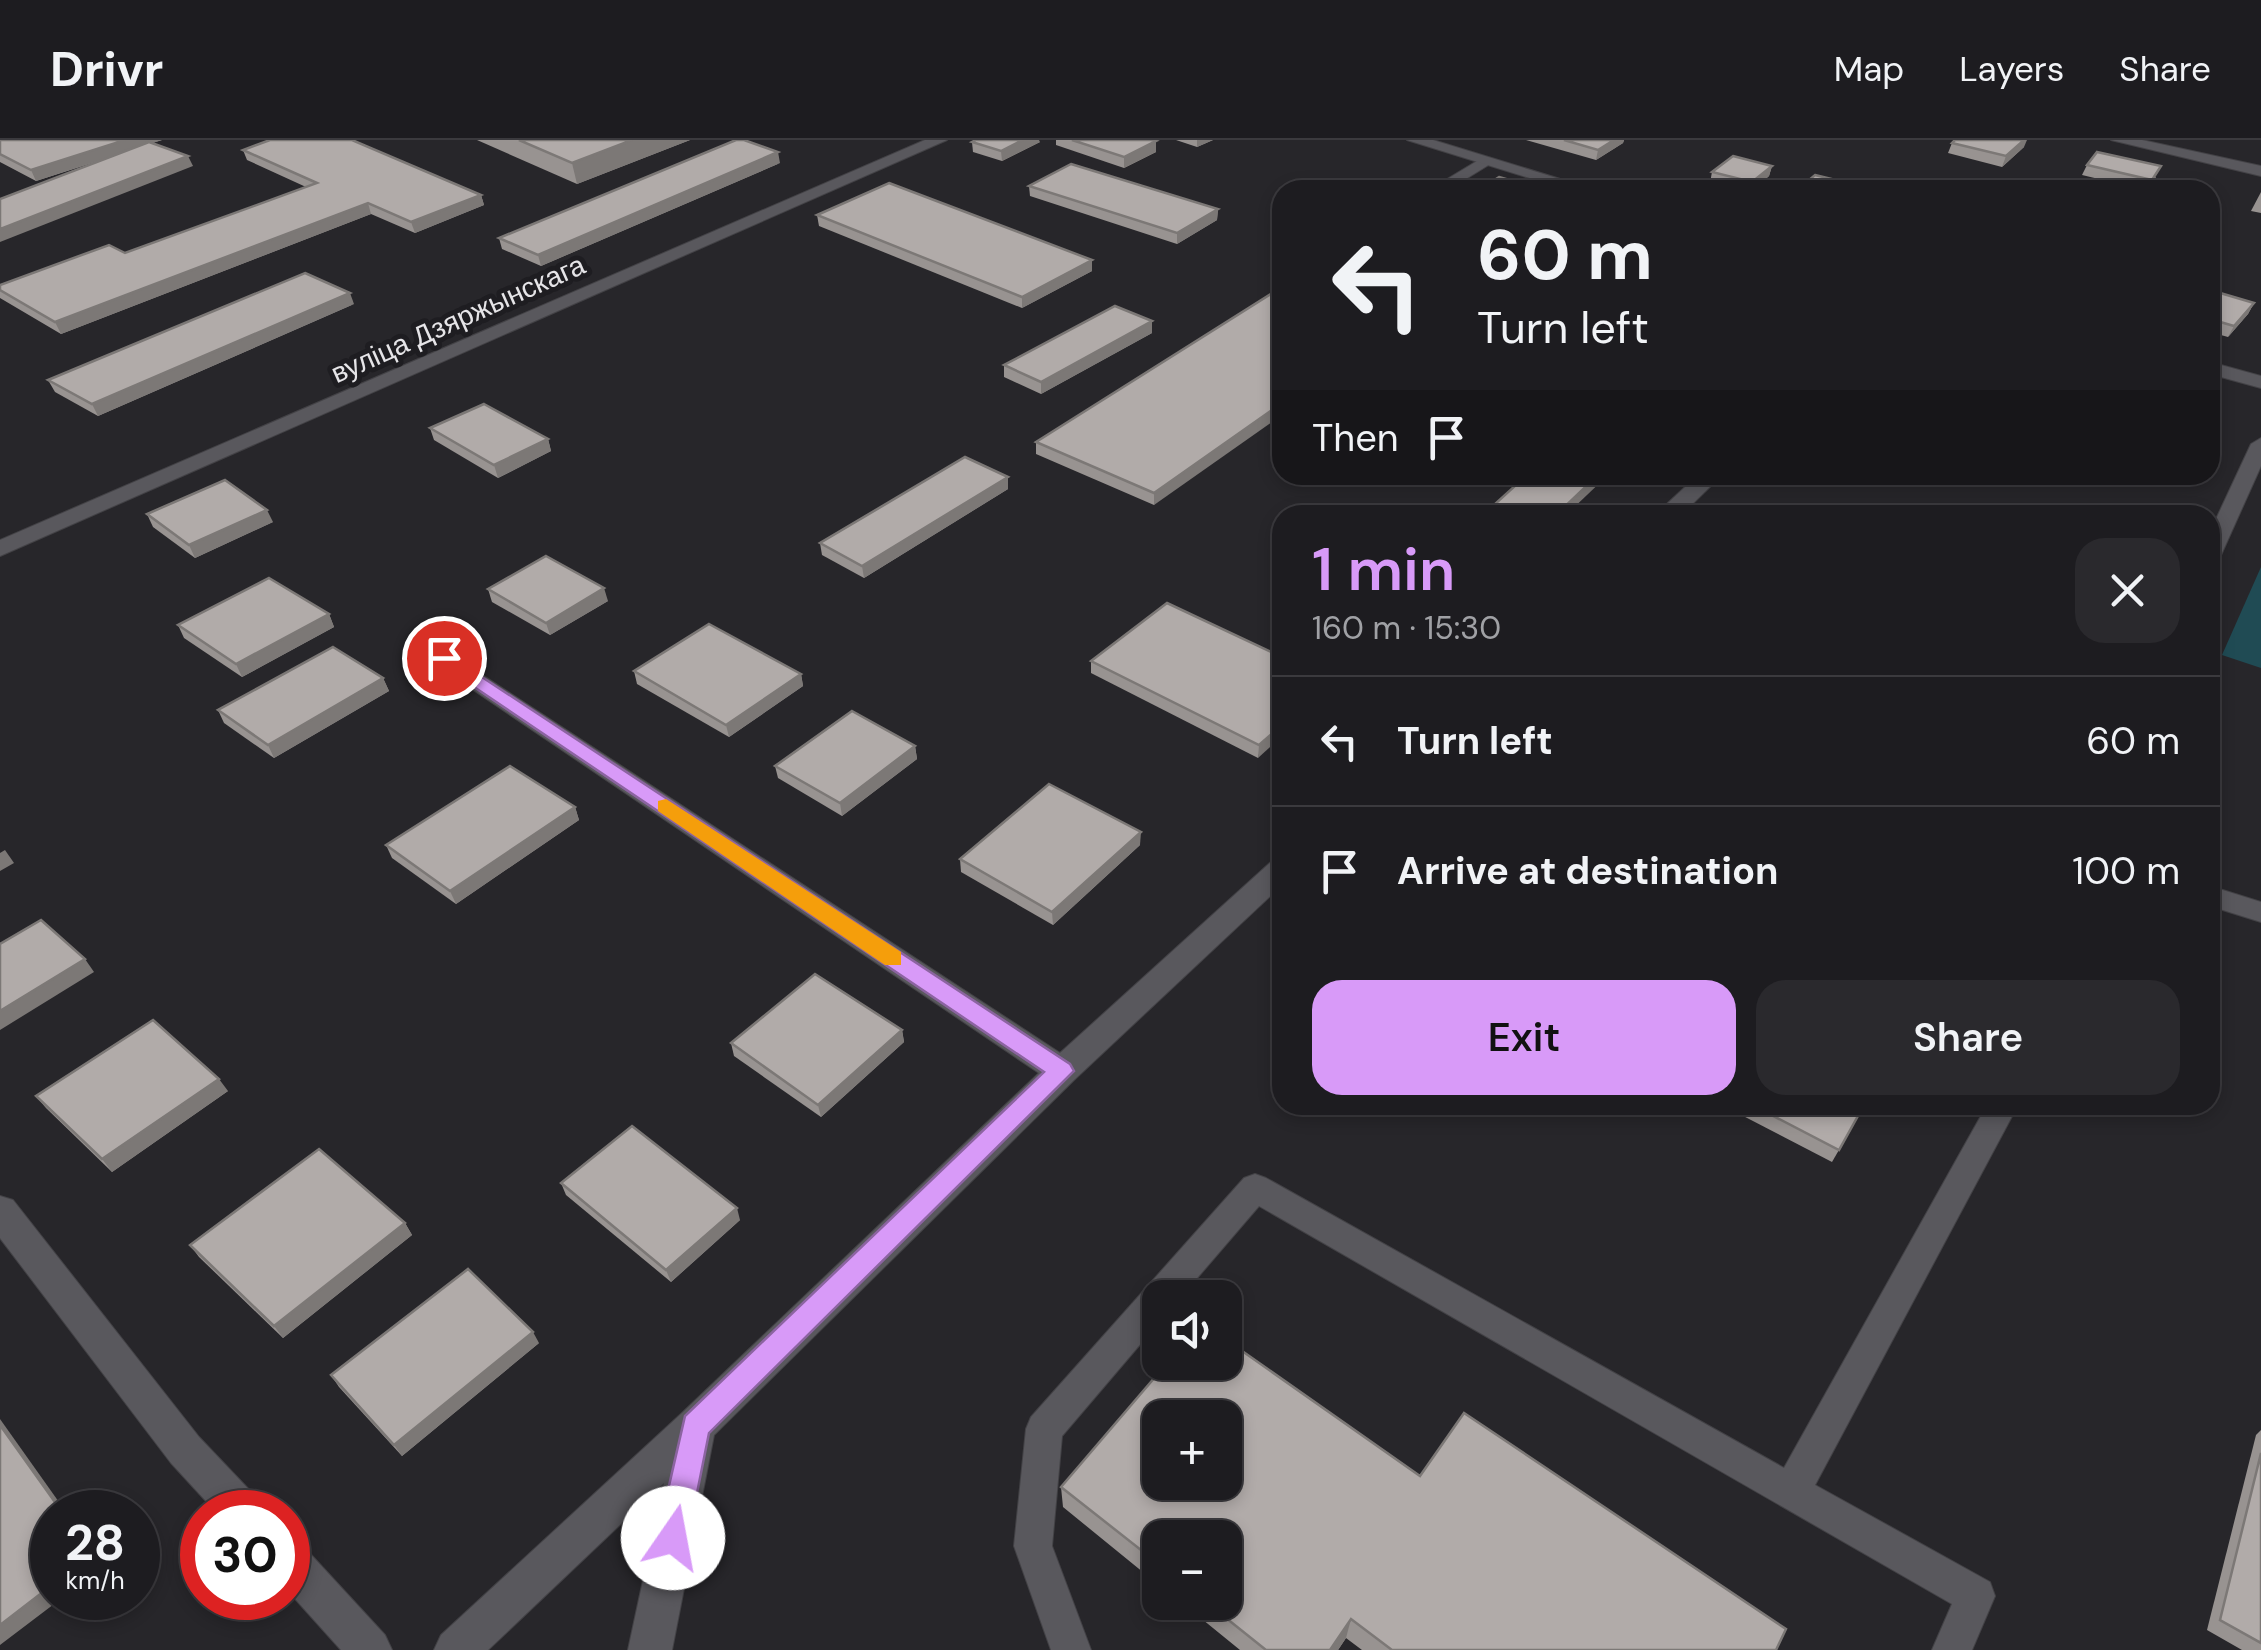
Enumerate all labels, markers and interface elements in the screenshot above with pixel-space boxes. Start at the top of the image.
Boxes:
text: Drivr [50,38,163,101]
text: Map [1834,46,1904,92]
text: Layers [1959,46,2064,92]
text: Share [2119,46,2211,92]
text: 60 m [1477,210,1653,301]
icon: left [1312,220,1442,350]
street label: вуліца Дзяржынскага [325,246,591,392]
text: Turn left [1477,298,1649,357]
icon: arrive [1419,410,1474,465]
text: Then [1312,413,1399,463]
text: 1 min [1312,530,1455,609]
button: close [2075,538,2180,643]
text: 160 m · 15:30 [1312,607,1501,649]
pin [402,616,487,701]
icon: arrive [417,631,472,686]
icon: left [1312,714,1367,769]
text: Turn left [1397,716,1553,766]
text: 60 m [2086,716,2180,766]
icon: arrive [1312,844,1367,899]
text: Arrive at destination [1397,846,1779,896]
text: 100 m [2072,846,2180,896]
button: Exit [1312,980,1736,1095]
button: Share [1756,980,2180,1095]
map controls [1142,1280,1242,1620]
button: sound [1142,1280,1242,1380]
button: + [1142,1400,1242,1500]
position arrow [621,1486,725,1590]
speed limit sign: 30 [180,1490,310,1620]
text: 28 [65,1510,125,1576]
button: − [1142,1520,1242,1620]
text: km/h [65,1564,125,1597]

